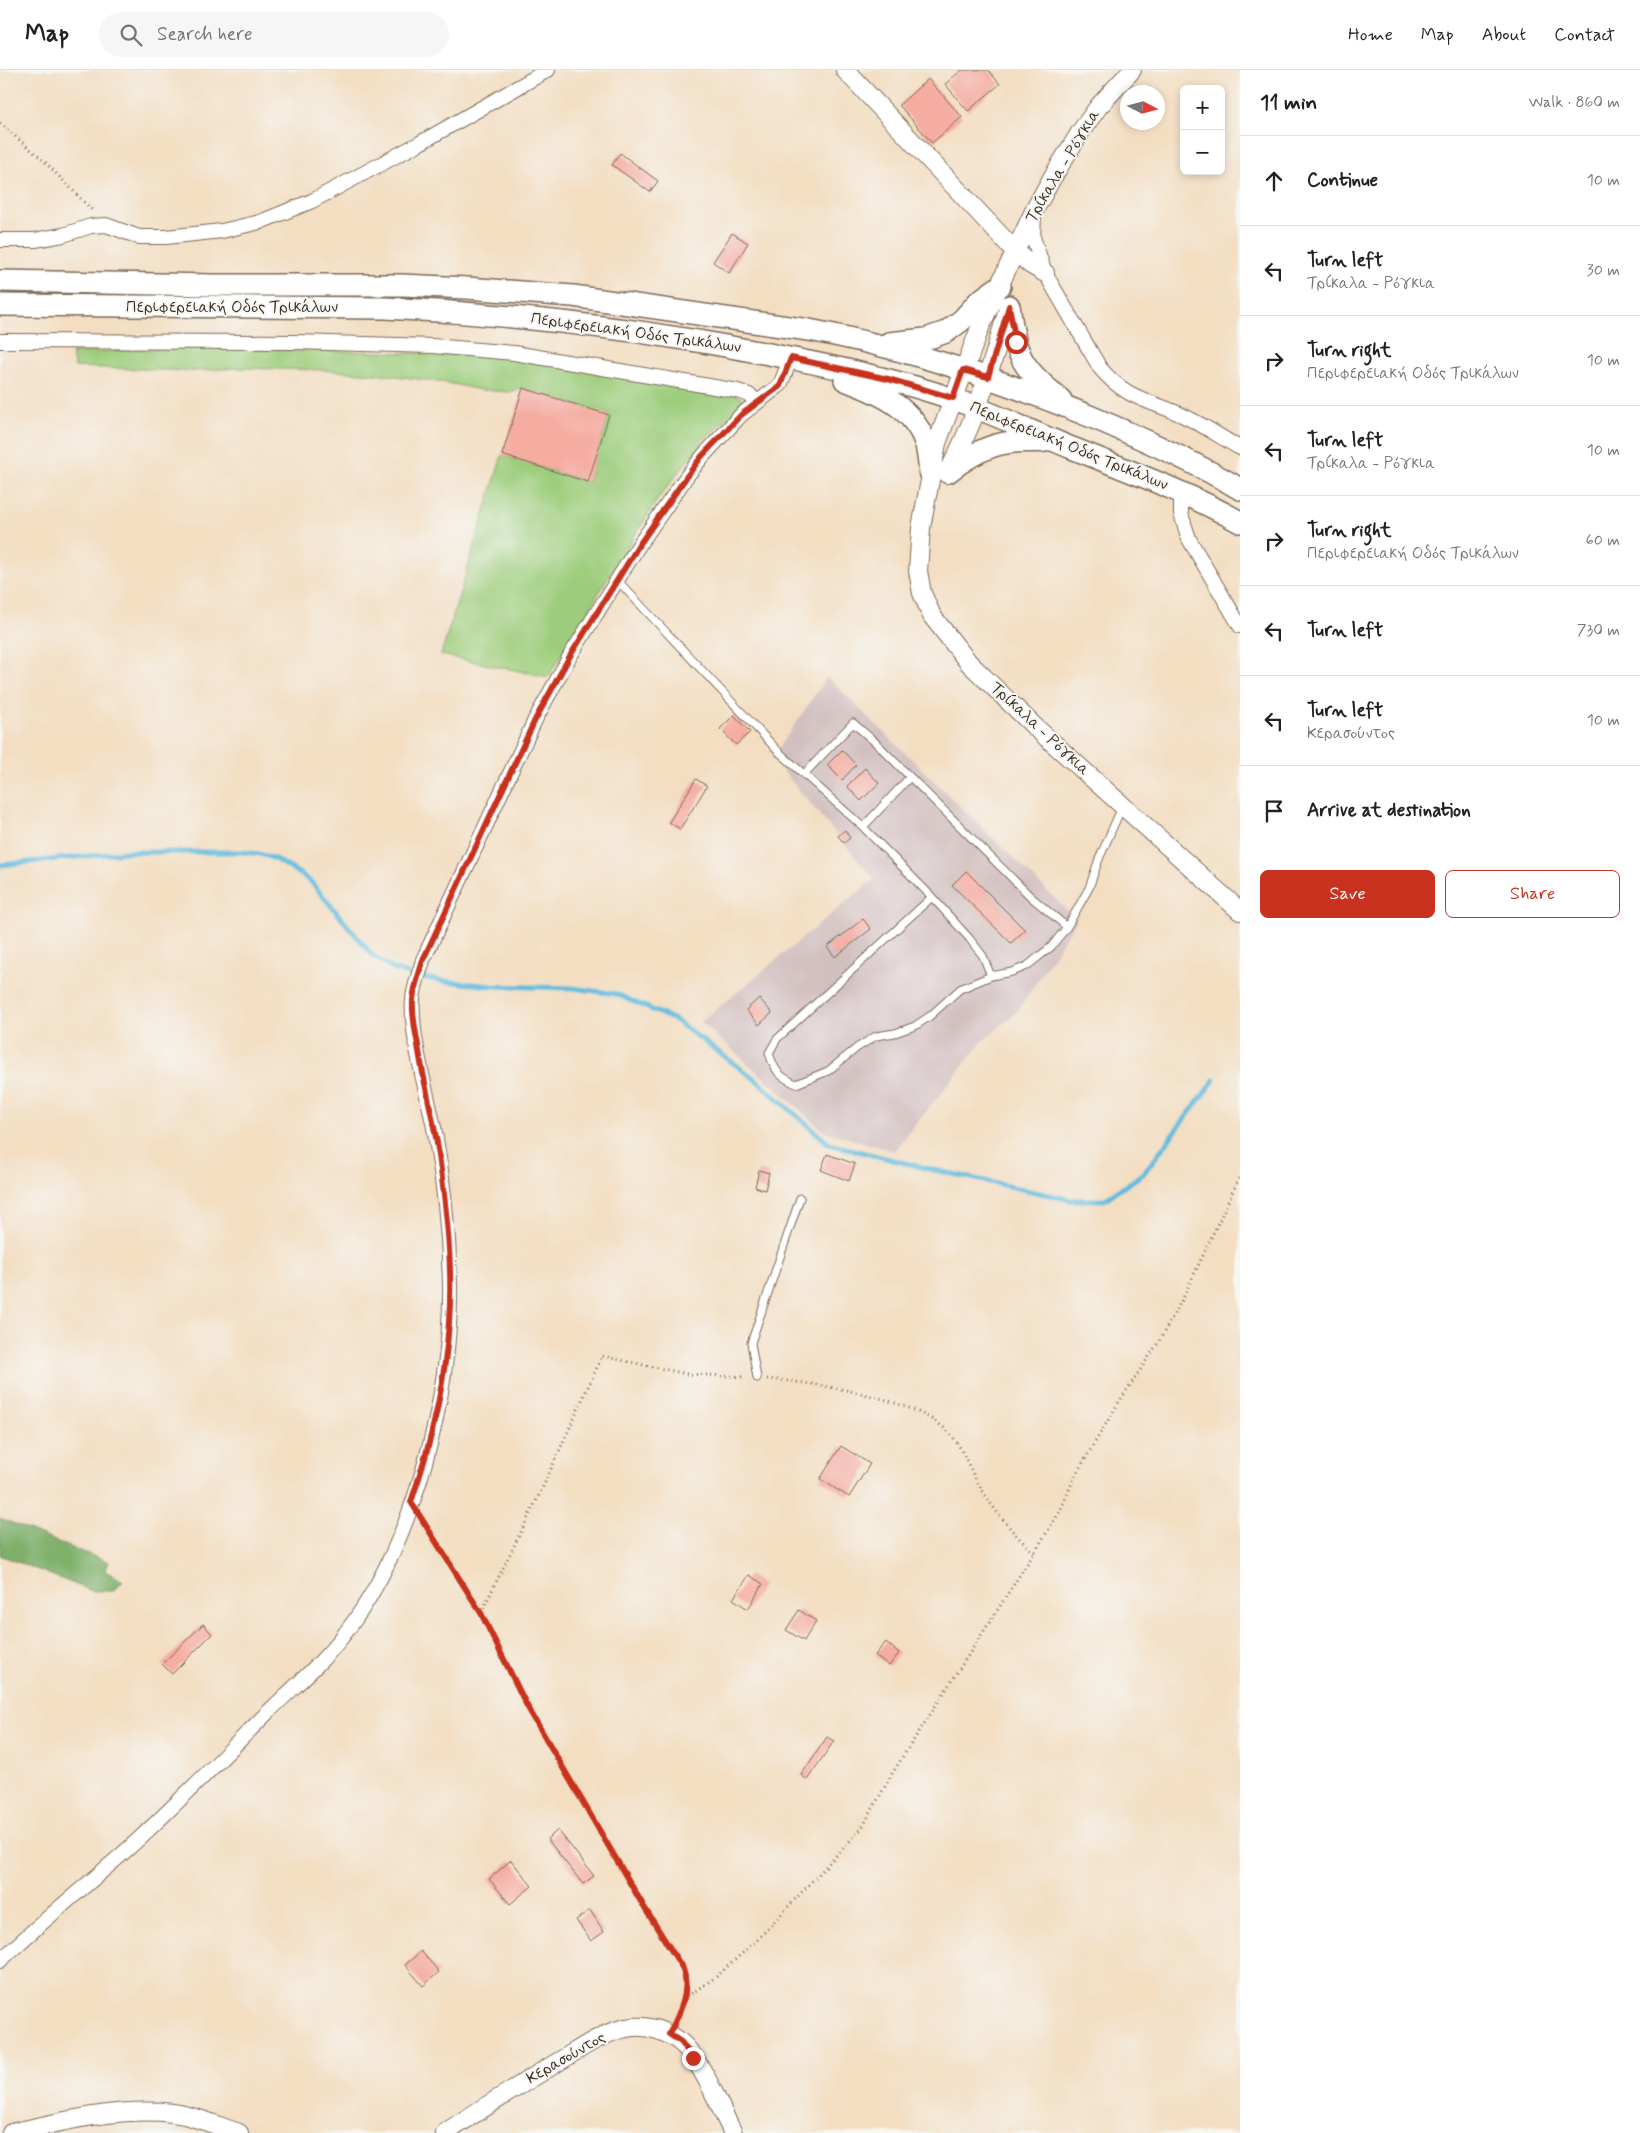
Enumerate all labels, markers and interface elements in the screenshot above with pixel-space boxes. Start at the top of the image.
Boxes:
search box [99,12,449,57]
text: Map [25,19,69,50]
icon: search [117,21,145,49]
text: Search here [157,22,253,47]
text: Home [1348,23,1393,47]
text: Map [1421,23,1454,47]
text: About [1482,23,1526,47]
text: Contact [1554,23,1615,47]
north arrow [1120,85,1165,130]
map controls [1180,85,1225,175]
button: + [1180,85,1225,130]
text: 11 min [1260,89,1317,117]
text: Walk · 860 m [1529,92,1620,113]
street label: Τρίκαλα - Ρόγκια [1021,106,1105,226]
button: − [1180,130,1225,175]
icon: ahead [1260,167,1288,195]
text: Continue [1307,168,1378,193]
text: 10 m [1587,170,1620,191]
text: Turn left [1307,248,1383,273]
icon: left [1260,257,1288,285]
text: 30 m [1587,260,1620,281]
text: Τρίκαλα - Ρόγκια [1307,273,1435,294]
street label: Περιφερειακή Οδός Τρικάλων [126,297,338,318]
street label: Περιφερειακή Οδός Τρικάλων [530,308,742,358]
route start [1005,331,1028,354]
text: Turn right [1307,338,1391,363]
icon: right [1260,347,1288,375]
text: 10 m [1587,350,1620,371]
text: Περιφερειακή Οδός Τρικάλων [1307,363,1519,384]
street label: Περιφερειακή Οδός Τρικάλων [967,397,1171,495]
text: Turn left [1307,428,1383,453]
icon: left [1260,437,1288,465]
text: 10 m [1587,440,1620,461]
text: Τρίκαλα - Ρόγκια [1307,453,1435,474]
text: Turn right [1307,518,1391,543]
icon: right [1260,527,1288,555]
text: 60 m [1586,530,1620,551]
text: Περιφερειακή Οδός Τρικάλων [1307,543,1519,564]
icon: left [1260,617,1288,645]
text: Turn left [1307,618,1383,643]
text: 730 m [1577,620,1620,641]
street label: Τρίκαλα - Ρόγκια [986,678,1094,780]
text: Turn left [1307,698,1383,723]
icon: left [1260,707,1288,735]
text: 10 m [1587,710,1620,731]
text: Κερασούντος [1307,723,1395,744]
icon: arrive [1260,797,1288,825]
text: Arrive at destination [1307,798,1471,823]
button: Save [1260,870,1435,918]
button: Share [1445,870,1620,918]
street label: Κερασούντος [523,2027,609,2089]
route end [682,2047,705,2070]

